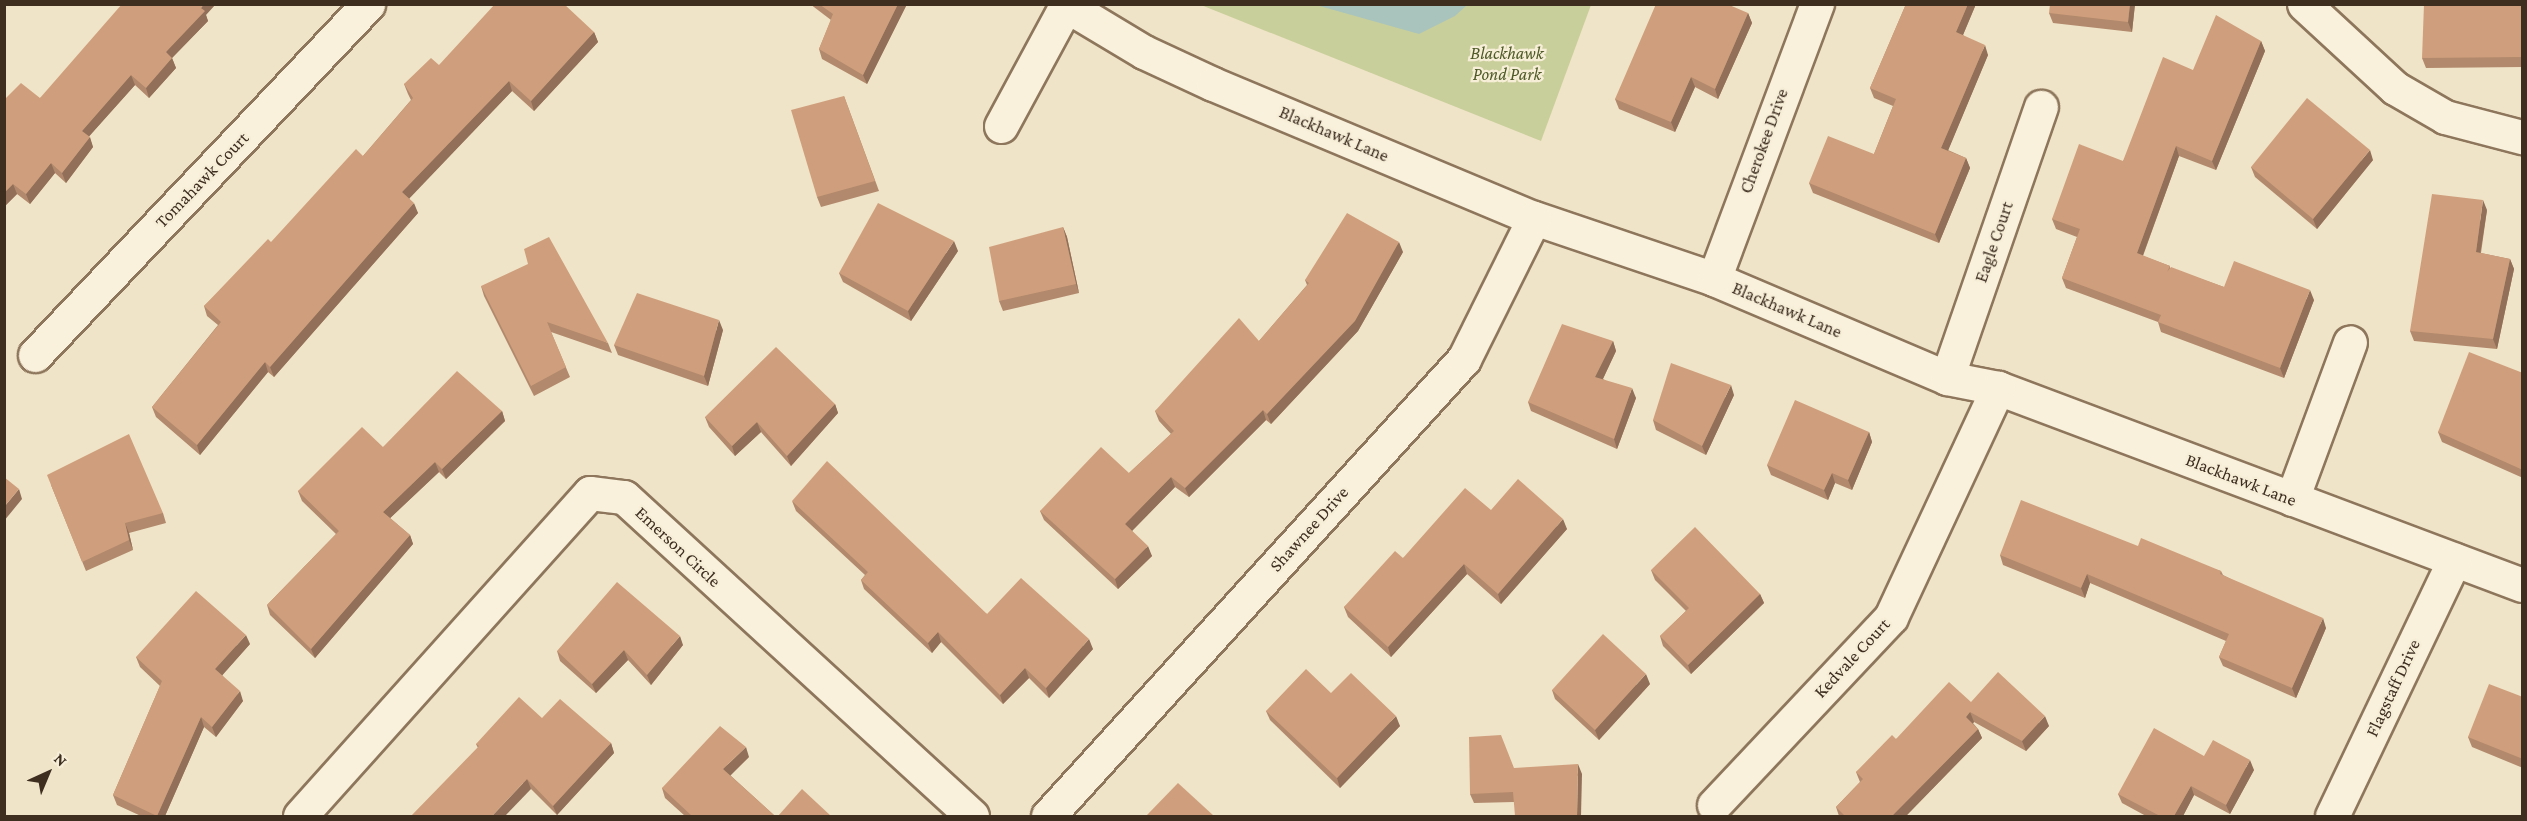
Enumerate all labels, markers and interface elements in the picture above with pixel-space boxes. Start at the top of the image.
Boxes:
park label: Blackhawk Pond Park [1470,43,1544,86]
street label: Cherokee Drive [1735,86,1793,196]
street label: Blackhawk Lane [1276,101,1392,167]
street label: Tomahawk Court [151,127,253,233]
street label: Eagle Court [1970,199,2018,285]
street label: Blackhawk Lane [1729,277,1845,343]
street label: Blackhawk Lane [2183,449,2299,511]
street label: Shawnee Drive [1265,482,1353,576]
street label: Emerson Circle [631,502,725,592]
street label: Kedvale Court [1810,614,1894,702]
street label: Flagstaff Drive [2361,636,2425,740]
north arrow [18,743,78,803]
text: N [51,750,71,770]

